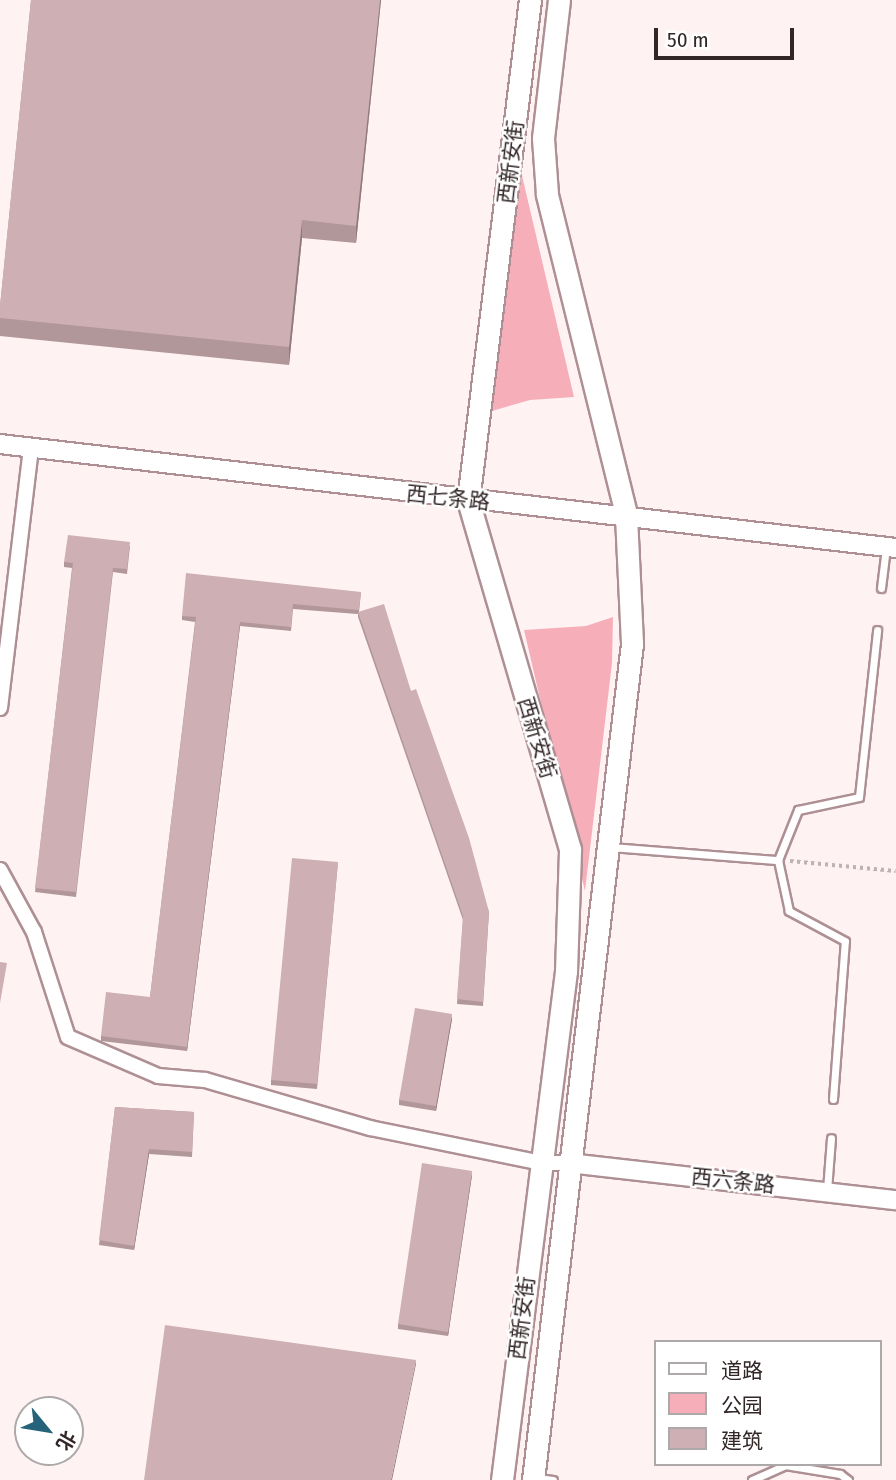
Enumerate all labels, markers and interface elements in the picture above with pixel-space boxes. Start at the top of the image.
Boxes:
scale bar [658,14,798,58]
text: 50 m [667,27,709,53]
street label: 西新安街 [493,119,529,205]
street label: 西七条路 [405,481,491,515]
street label: 西新安街 [513,694,561,782]
street label: 西六条路 [690,1164,776,1198]
street label: 西新安街 [504,1275,540,1361]
legend [654,1340,882,1466]
text: 道路 [721,1358,763,1384]
text: 公园 [721,1393,763,1419]
north arrow [14,1396,84,1466]
text: 北 [51,1427,81,1455]
text: 建筑 [721,1428,763,1454]

